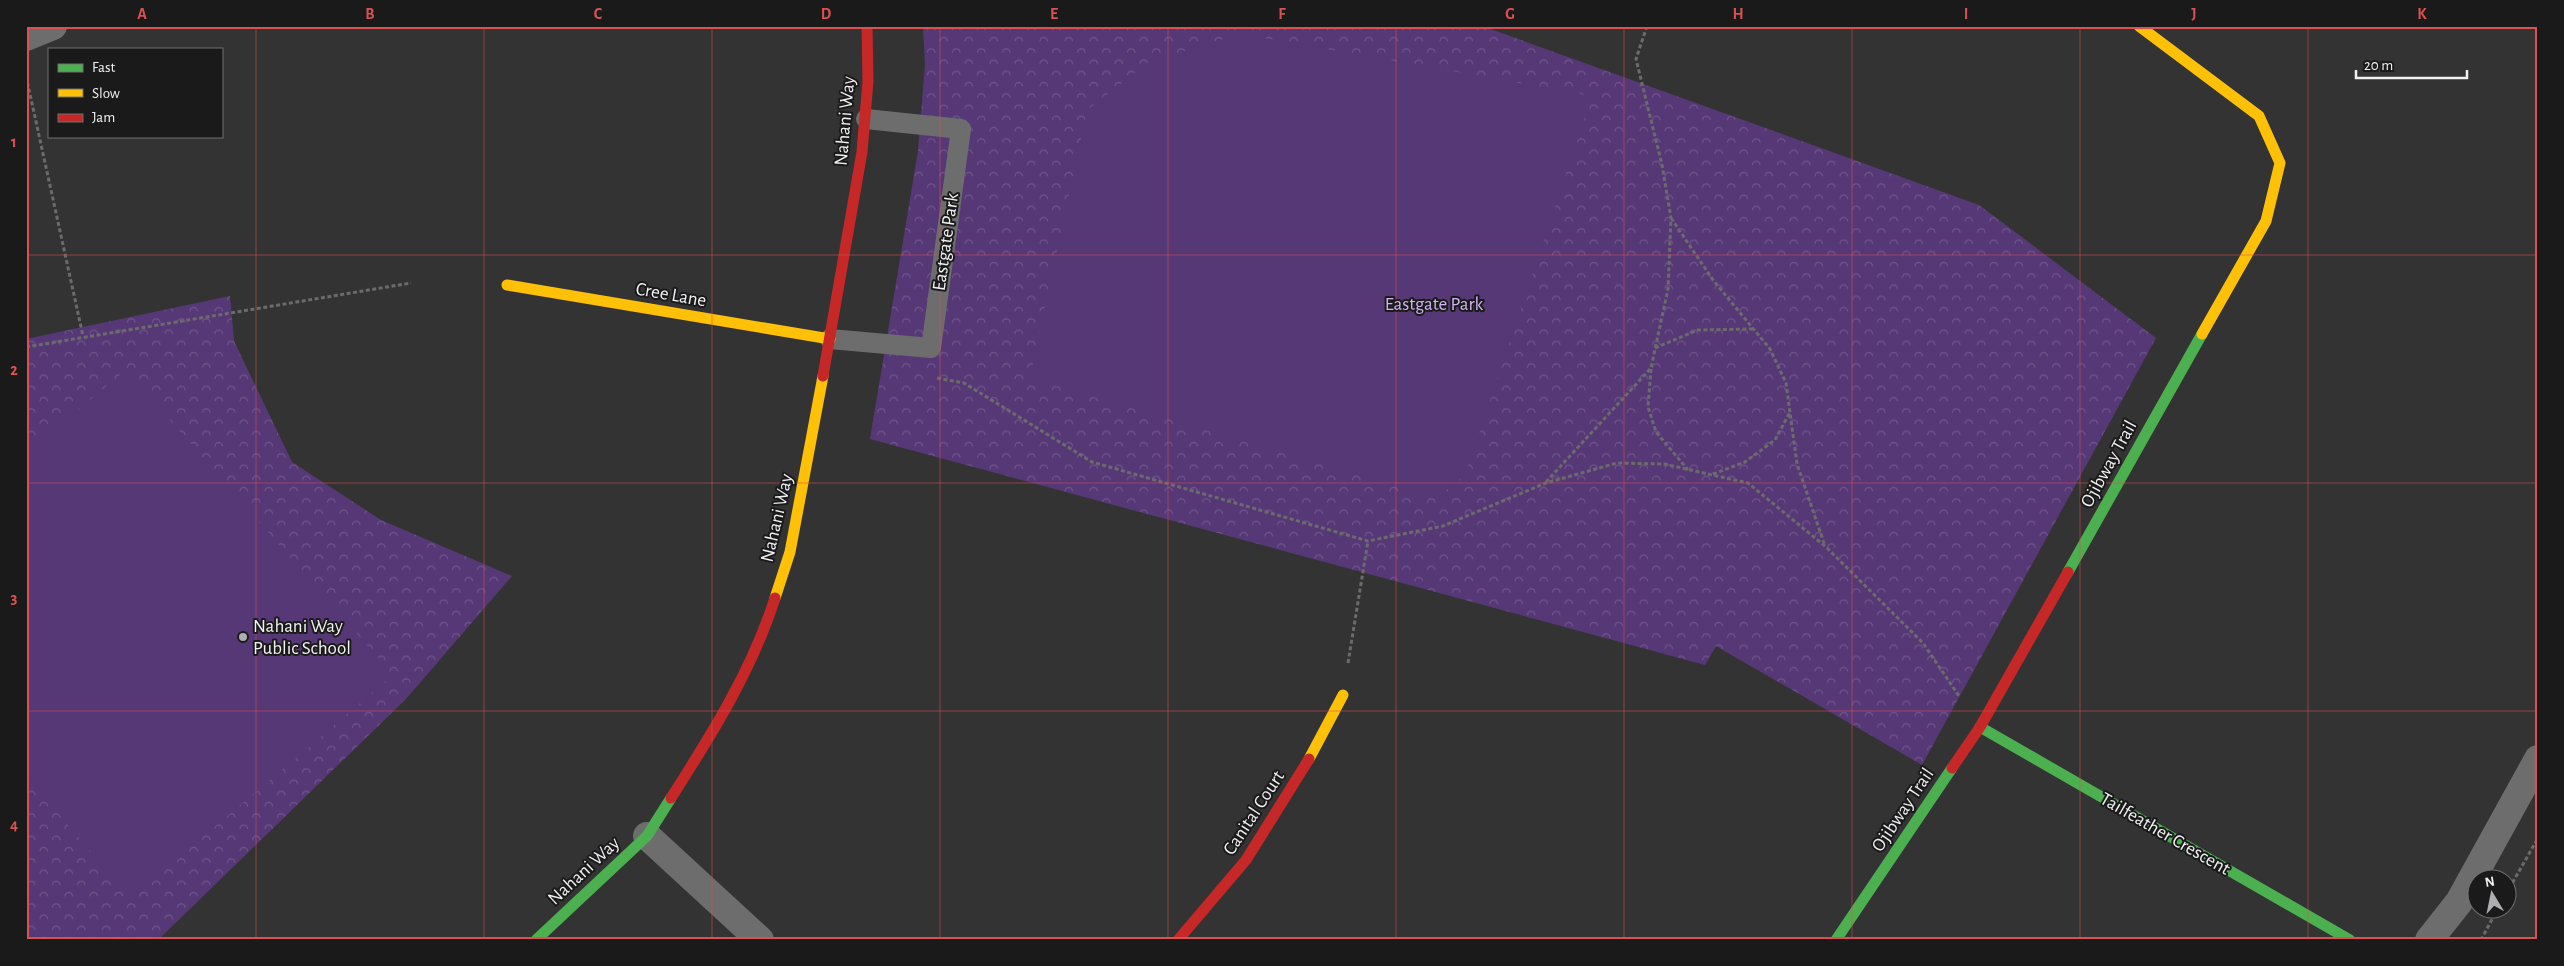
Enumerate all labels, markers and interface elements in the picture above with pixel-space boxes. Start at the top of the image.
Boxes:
text: A [137,6,147,22]
text: B [365,6,375,22]
text: C [594,6,603,22]
text: D [821,6,832,22]
text: E [1050,6,1058,22]
text: F [1278,6,1286,22]
text: G [1505,6,1515,22]
text: H [1732,6,1744,22]
text: I [1964,6,1968,22]
text: J [2191,6,2197,22]
text: K [2417,6,2427,22]
legend [48,48,222,138]
scale bar [2356,48,2468,80]
text: 20 m [2364,58,2393,73]
text: Fast [92,60,116,75]
street label: Nahani Way [832,75,858,167]
text: Slow [92,86,120,101]
text: Jam [92,110,115,125]
text: 1 [11,134,17,150]
street label: Eastgate Park [930,192,962,292]
street label: Cree Lane [634,279,708,311]
park label: Eastgate Park [1385,295,1484,314]
text: 2 [10,362,18,378]
street label: Ojibway Trail [2077,417,2141,511]
street label: Nahani Way [758,472,796,564]
text: 3 [11,590,18,606]
place label: Nahani Way Public School [253,617,351,658]
marker: Nahani Way Public School [237,631,249,643]
street label: Ojibway Trail [1868,765,1938,855]
street label: Canital Court [1220,768,1288,858]
street label: Tailfeather Crescent [2097,789,2233,879]
text: 4 [10,817,18,833]
street label: Nahani Way [545,833,623,909]
north arrow [2466,868,2516,918]
text: N [2484,874,2496,890]

